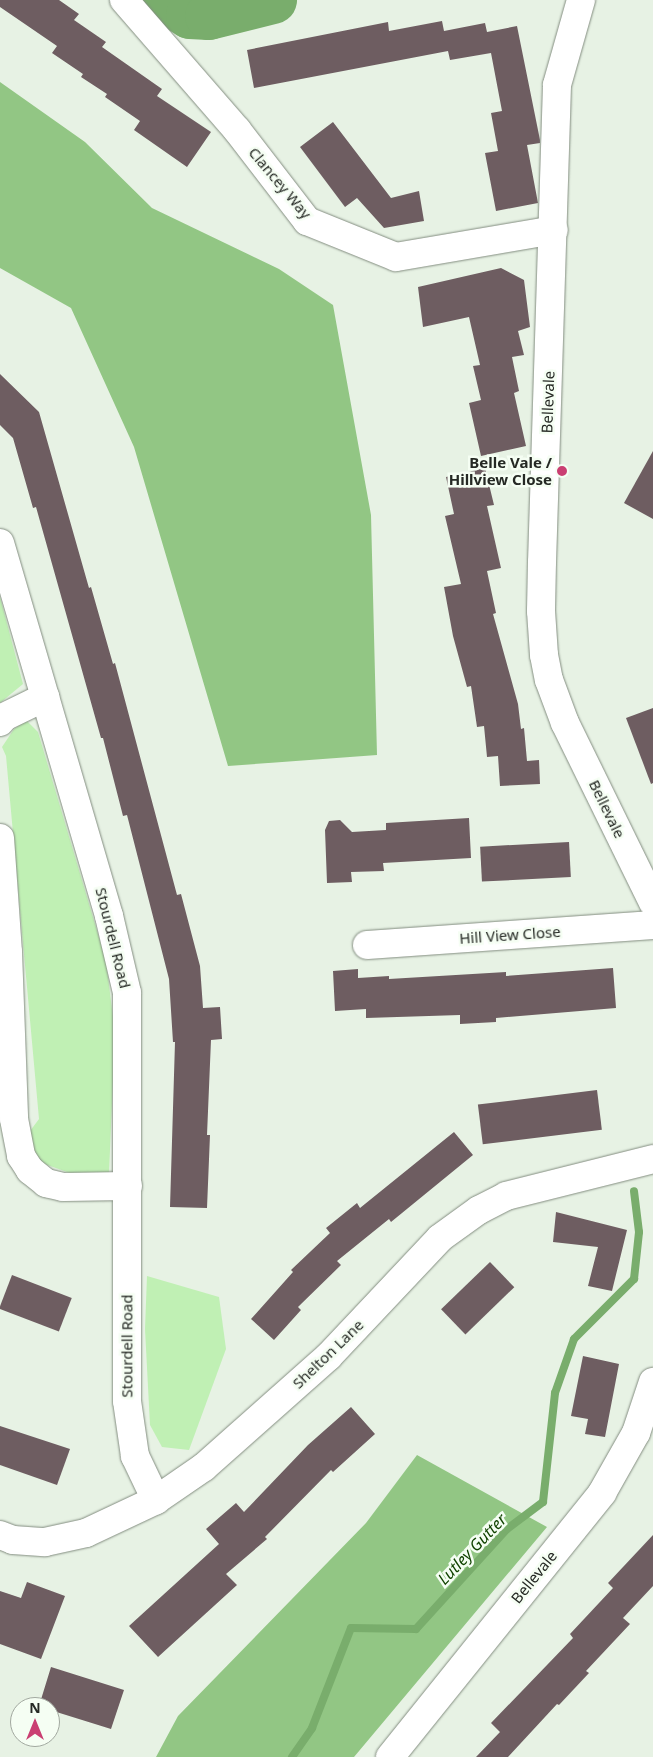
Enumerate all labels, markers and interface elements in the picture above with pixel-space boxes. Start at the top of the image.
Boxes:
street label: Clancey Way [245,144,315,222]
street label: Bellevale [538,370,558,434]
place label: Belle Vale / Hillview Close [449,453,552,488]
marker: Belle Vale / Hillview Close [556,465,568,477]
street label: Bellevale [585,777,629,841]
street label: Stourdell Road [92,886,134,990]
street label: Hill View Close [459,922,561,948]
street label: Stourdell Road [118,1294,136,1398]
street label: Shelton Lane [289,1316,367,1392]
water label: Lutley Gutter [434,1510,510,1588]
street label: Bellevale [507,1547,561,1607]
north arrow [10,1697,60,1747]
text: N [29,1698,41,1717]

